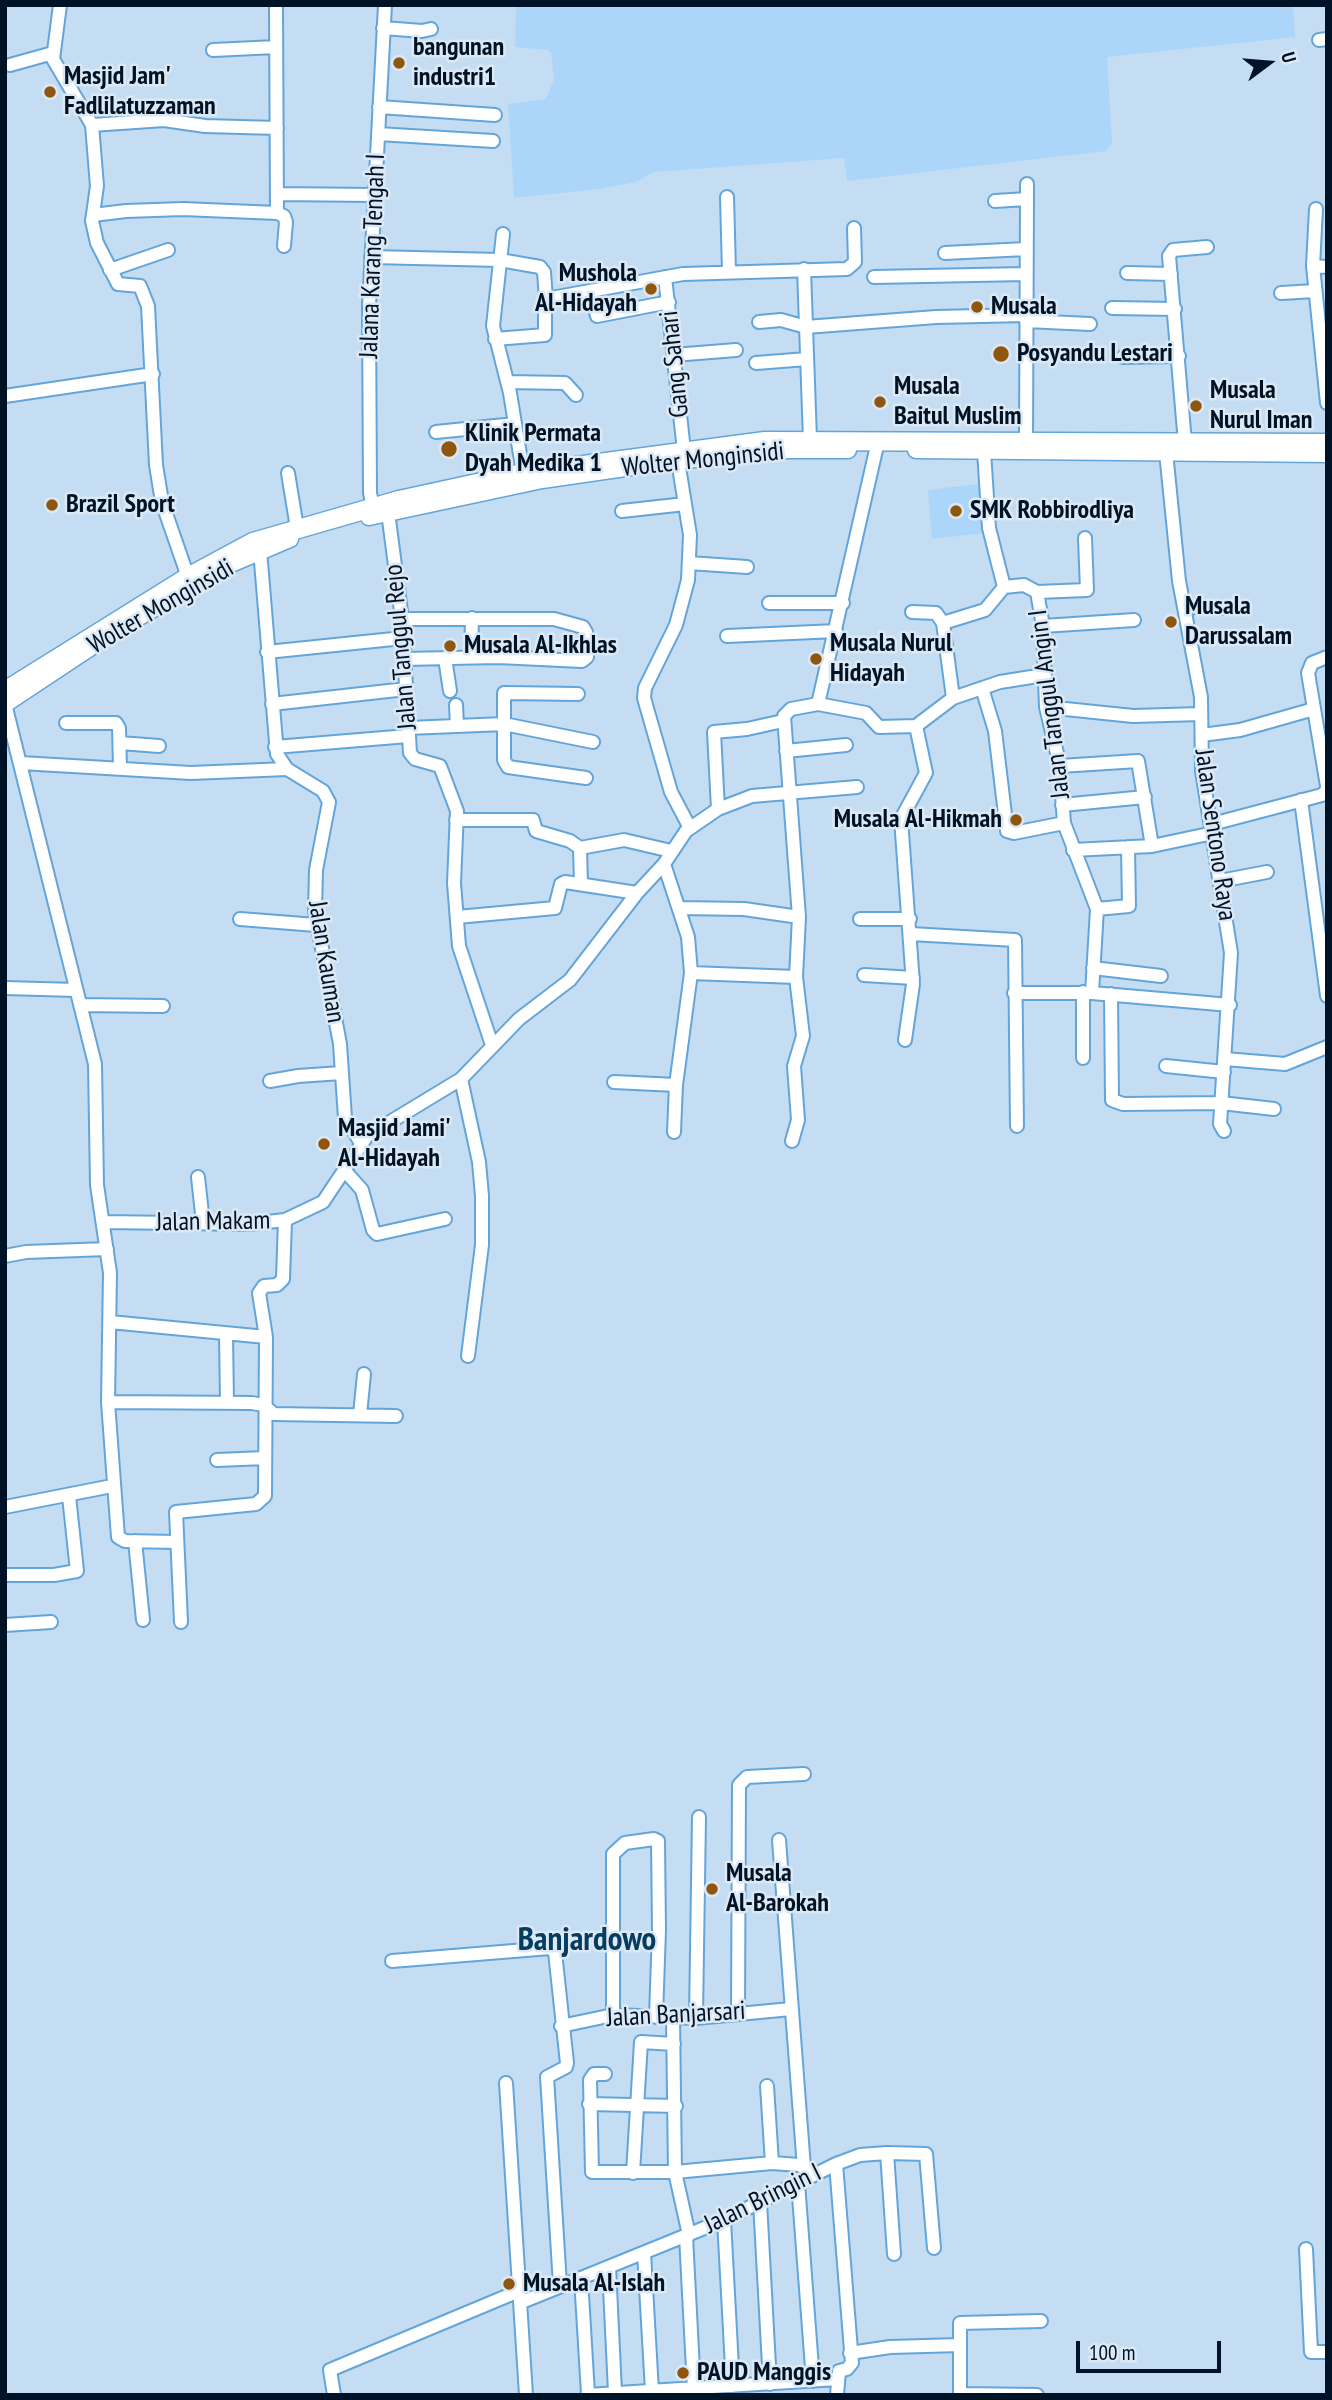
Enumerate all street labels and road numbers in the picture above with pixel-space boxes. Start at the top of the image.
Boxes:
street label: Jalana Karang Tengah I [354,153,392,359]
street label: Gang Sahari [654,309,696,419]
street label: Wolter Monginsidi [620,436,786,484]
street label: Wolter Monginsidi [83,553,239,661]
street label: Jalan Tanggul Rejo [378,563,424,731]
street label: Jalan Tanggul Angin I [1023,608,1077,800]
street label: Jalan Sentono Raya [1188,747,1242,923]
street label: Jalan Kauman [301,899,351,1025]
street label: Jalan Makam [156,1205,270,1239]
street label: Jalan Banjarsari [606,1996,746,2034]
street label: Jalan Bringin I [699,2157,827,2241]

